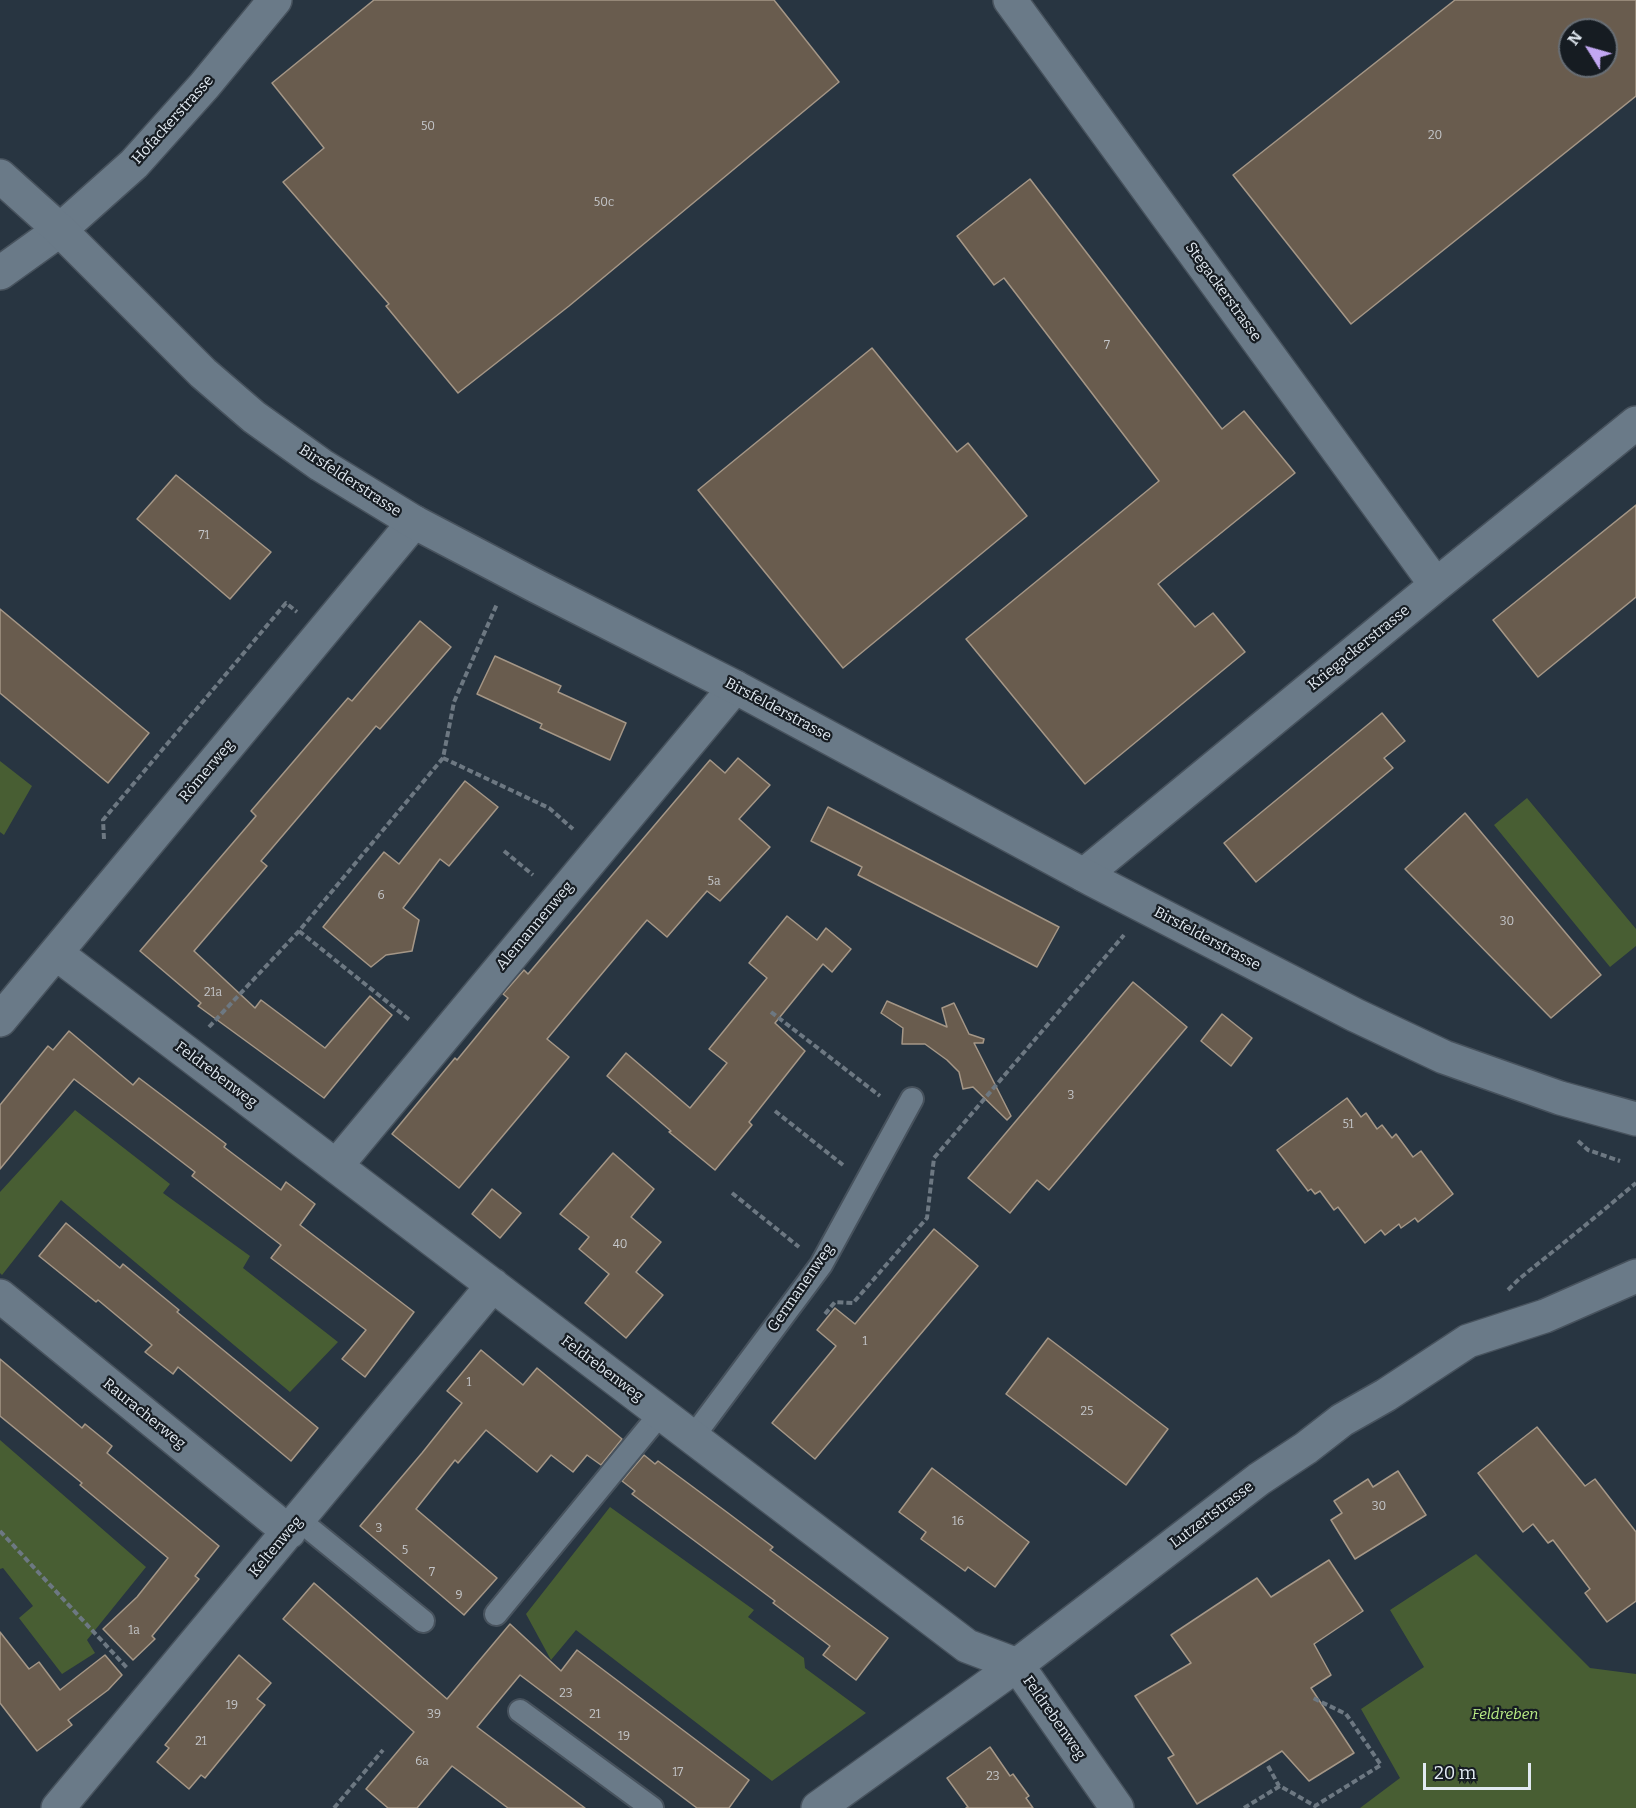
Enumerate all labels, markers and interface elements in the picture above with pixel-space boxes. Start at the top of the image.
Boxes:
north arrow [1558,18,1618,78]
text: N [1564,27,1586,49]
street label: Hofackerstrasse [128,72,218,168]
house number: 50 [421,120,435,134]
house number: 20 [1428,129,1442,143]
house number: 50c [594,196,614,210]
street label: Stegackerstrasse [1181,239,1265,345]
house number: 7 [1104,339,1110,353]
street label: Birsfelderstrasse [296,441,404,521]
house number: 71 [199,529,209,543]
street label: Kriegackerstrasse [1305,602,1413,694]
street label: Birsfelderstrasse [722,674,834,746]
street label: Römerweg [176,736,238,806]
house number: 5a [708,875,720,889]
street label: Alemannenweg [493,878,577,974]
house number: 6 [377,889,385,903]
street label: Birsfelderstrasse [1151,903,1263,975]
house number: 30 [1500,915,1514,929]
house number: 21a [204,986,222,1000]
street label: Feldrebenweg [171,1038,261,1112]
house number: 3 [1068,1089,1074,1103]
house number: 51 [1342,1118,1354,1132]
house number: 40 [613,1238,627,1252]
street label: Germanenweg [764,1241,838,1335]
street label: Feldrebenweg [557,1332,647,1406]
house number: 1 [863,1335,867,1349]
street label: Rauracherweg [99,1375,189,1453]
house number: 1 [467,1376,471,1390]
house number: 25 [1081,1405,1093,1419]
street label: Lutzertstrasse [1167,1478,1257,1552]
house number: 30 [1372,1500,1386,1514]
street label: Keltenweg [246,1513,306,1581]
house number: 16 [952,1515,964,1529]
house number: 3 [376,1522,382,1536]
house number: 5 [402,1544,408,1558]
house number: 7 [429,1566,435,1580]
house number: 9 [455,1589,463,1603]
house number: 1a [128,1624,140,1638]
street label: Feldrebenweg [1019,1673,1089,1763]
house number: 23 [559,1687,573,1701]
house number: 19 [226,1699,238,1713]
park label: Feldreben [1472,1706,1538,1724]
house number: 39 [427,1708,441,1722]
house number: 21 [589,1708,601,1722]
house number: 19 [618,1730,630,1744]
house number: 21 [195,1735,207,1749]
scale bar [1426,1751,1534,1789]
house number: 6a [415,1755,429,1769]
text: 20 m [1434,1762,1476,1784]
house number: 17 [673,1766,683,1780]
house number: 23 [986,1770,1000,1784]

